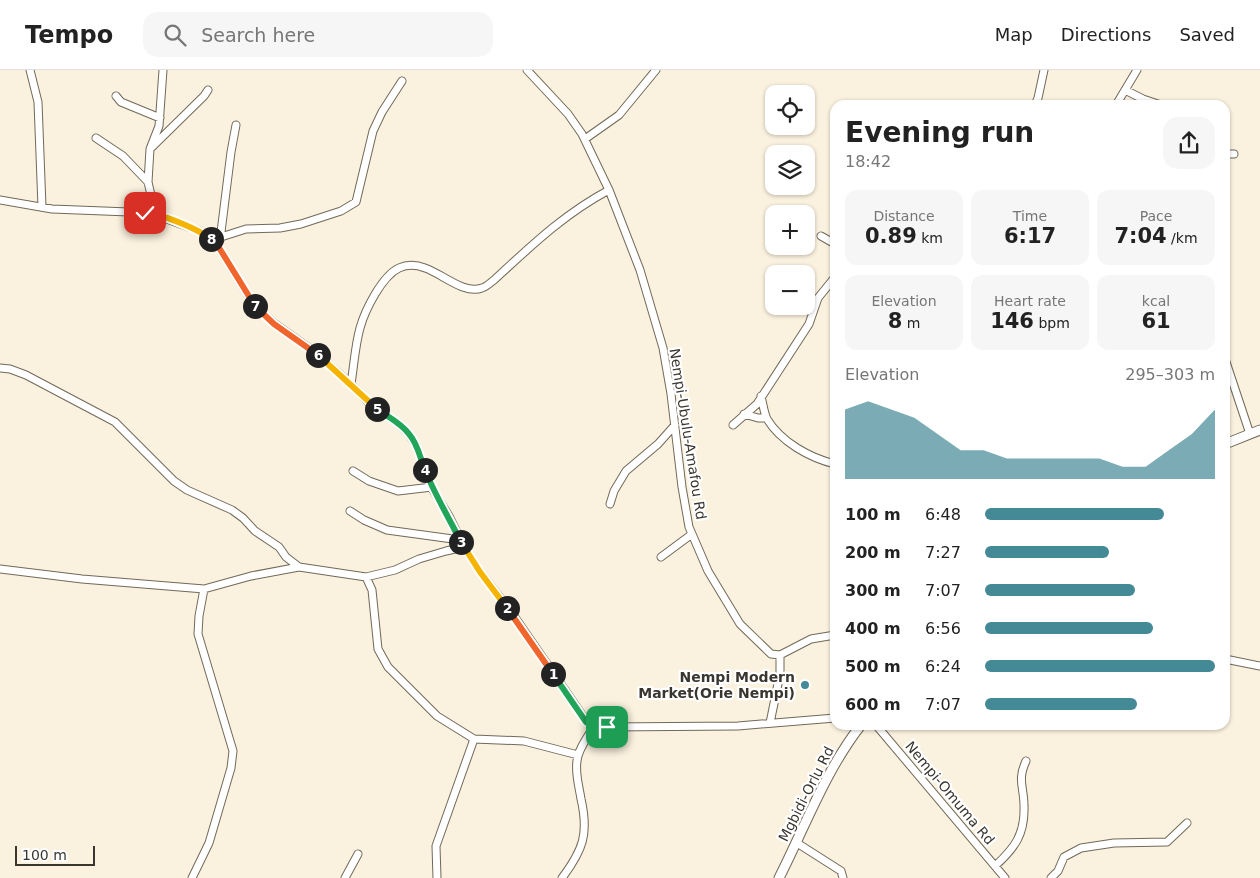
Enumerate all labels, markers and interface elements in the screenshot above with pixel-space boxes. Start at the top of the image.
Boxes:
search box [143,12,493,57]
text: Tempo [25,21,113,49]
icon: search [161,21,189,49]
text: Search here [201,24,315,46]
text: Map [995,24,1033,45]
text: Directions [1061,24,1151,45]
text: Saved [1179,24,1235,45]
map controls [765,85,815,315]
button: locate [765,85,815,135]
text: Evening run [845,116,1034,149]
button: share [1163,117,1215,169]
button: layers [765,145,815,195]
text: 18:42 [845,152,891,171]
pin [124,192,166,234]
icon: check [131,199,159,227]
button: + [765,205,815,255]
text: Distance [873,208,935,224]
text: Time [1013,208,1047,224]
text: Pace [1140,208,1172,224]
text: 0.89 [865,224,917,248]
text: 6:17 [1004,224,1056,248]
text: 7:04 [1114,224,1167,248]
pin: 8 [198,226,224,252]
text: km [917,230,943,246]
text: /km [1167,230,1198,246]
text: 8 [207,231,216,247]
button: − [765,265,815,315]
text: Elevation [871,293,937,309]
text: Heart rate [994,293,1066,309]
text: kcal [1142,293,1170,309]
pin: 7 [242,294,268,318]
text: 7 [251,298,260,314]
text: 8 [888,309,902,333]
text: 146 [990,309,1034,333]
text: 61 [1141,309,1171,333]
text: m [902,315,920,331]
text: bpm [1034,315,1070,331]
pin: 6 [306,342,330,368]
text: 6 [314,347,323,363]
street label: Nempi-Ubulu-Amafou Rd [667,347,709,521]
text: Elevation [845,365,919,384]
text: 295–303 m [1125,365,1215,384]
pin: 5 [364,396,390,422]
text: 5 [373,401,382,417]
pin: 4 [412,458,438,482]
text: 4 [421,462,430,478]
text: 100 m [845,505,901,524]
text: 6:48 [925,505,961,524]
pin: 3 [448,530,474,554]
text: 3 [457,534,466,550]
text: 200 m [845,543,901,562]
text: 7:27 [925,543,961,562]
text: 300 m [845,581,901,600]
text: 7:07 [925,581,961,600]
pin: 2 [494,596,520,620]
text: 2 [503,600,512,616]
text: 400 m [845,619,901,638]
text: 6:56 [925,619,961,638]
text: 500 m [845,657,901,676]
text: 6:24 [925,657,961,676]
pin: 1 [540,662,566,686]
text: 1 [549,666,558,682]
place label: Nempi Modern Market(Orie Nempi) [638,669,795,701]
marker: Nempi Modern Market(Orie Nempi) [799,679,811,691]
text: 600 m [845,695,901,714]
text: 7:07 [925,695,961,714]
pin [586,706,628,748]
icon: arrive [593,713,621,741]
street label: Nempi-Omuma Rd [902,738,998,848]
street label: Mgbidi-Orlu Rd [775,744,837,844]
scale bar [15,843,95,866]
text: 100 m [22,847,67,863]

